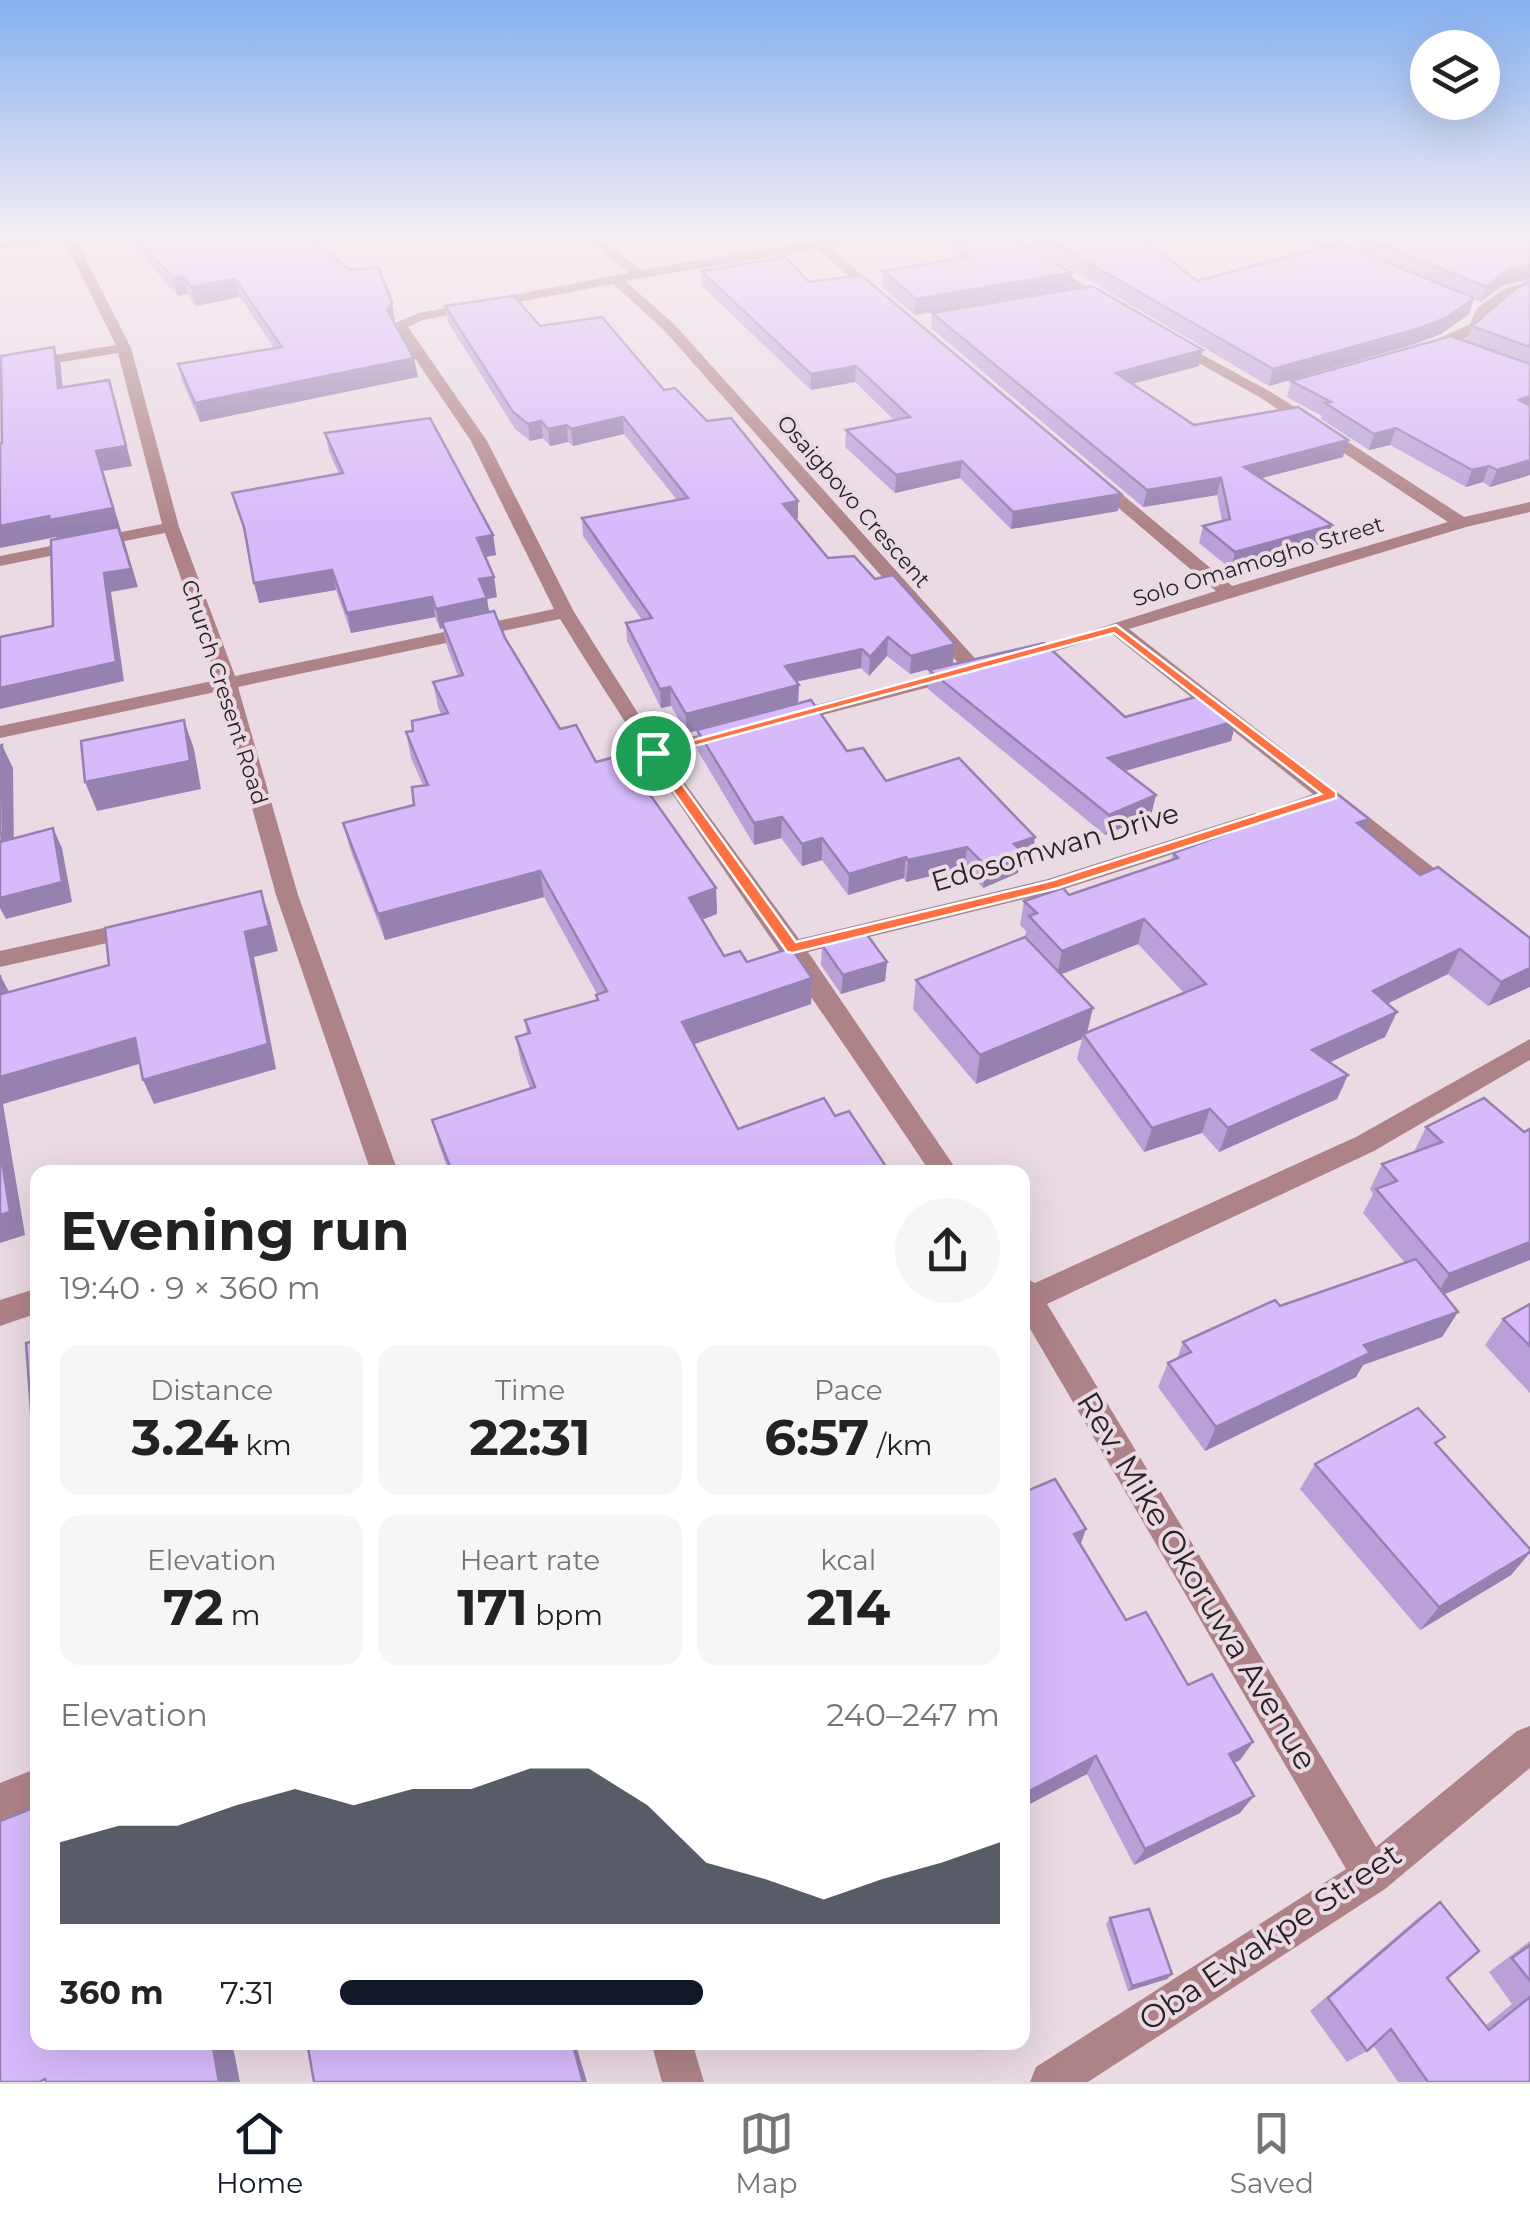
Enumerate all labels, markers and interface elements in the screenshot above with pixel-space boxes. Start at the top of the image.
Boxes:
map controls [1410,30,1500,120]
button: layers [1410,30,1500,120]
street label: Osaigbovo Crescent [771,409,936,593]
street label: Solo Omamogho Street [1130,510,1387,613]
street label: Church Cresent Road [175,576,274,808]
pin [611,711,696,796]
icon: arrive [626,726,681,781]
street label: Edosomwan Drive [927,795,1183,899]
text: Evening run [60,1197,410,1264]
button: share [895,1198,1000,1303]
text: 19:40 · 9 × 360 m [60,1268,321,1307]
text: Distance [150,1373,273,1407]
text: Time [495,1373,565,1407]
text: Pace [814,1373,883,1407]
street label: Rev. Mike Okoruwa Avenue [1069,1385,1326,1777]
text: 3.24 [132,1407,238,1468]
text: 22:31 [469,1407,591,1468]
text: 6:57 [764,1407,869,1468]
text: km [238,1428,292,1462]
text: /km [869,1428,932,1462]
text: Elevation [147,1543,276,1577]
text: Heart rate [460,1543,600,1577]
text: kcal [820,1543,876,1577]
text: 72 [163,1577,223,1638]
text: 171 [457,1577,528,1638]
text: 214 [807,1577,890,1638]
text: m [223,1598,260,1632]
text: bpm [528,1598,603,1632]
text: Elevation [60,1695,208,1734]
text: 240–247 m [826,1695,1000,1734]
street label: Oba Ewakpe Street [1131,1834,1408,2039]
text: 360 m [60,1973,164,2012]
text: 7:31 [220,1973,275,2012]
tab: Home [216,2106,303,2200]
tab: Map [735,2106,798,2200]
tab: Saved [1230,2106,1314,2200]

